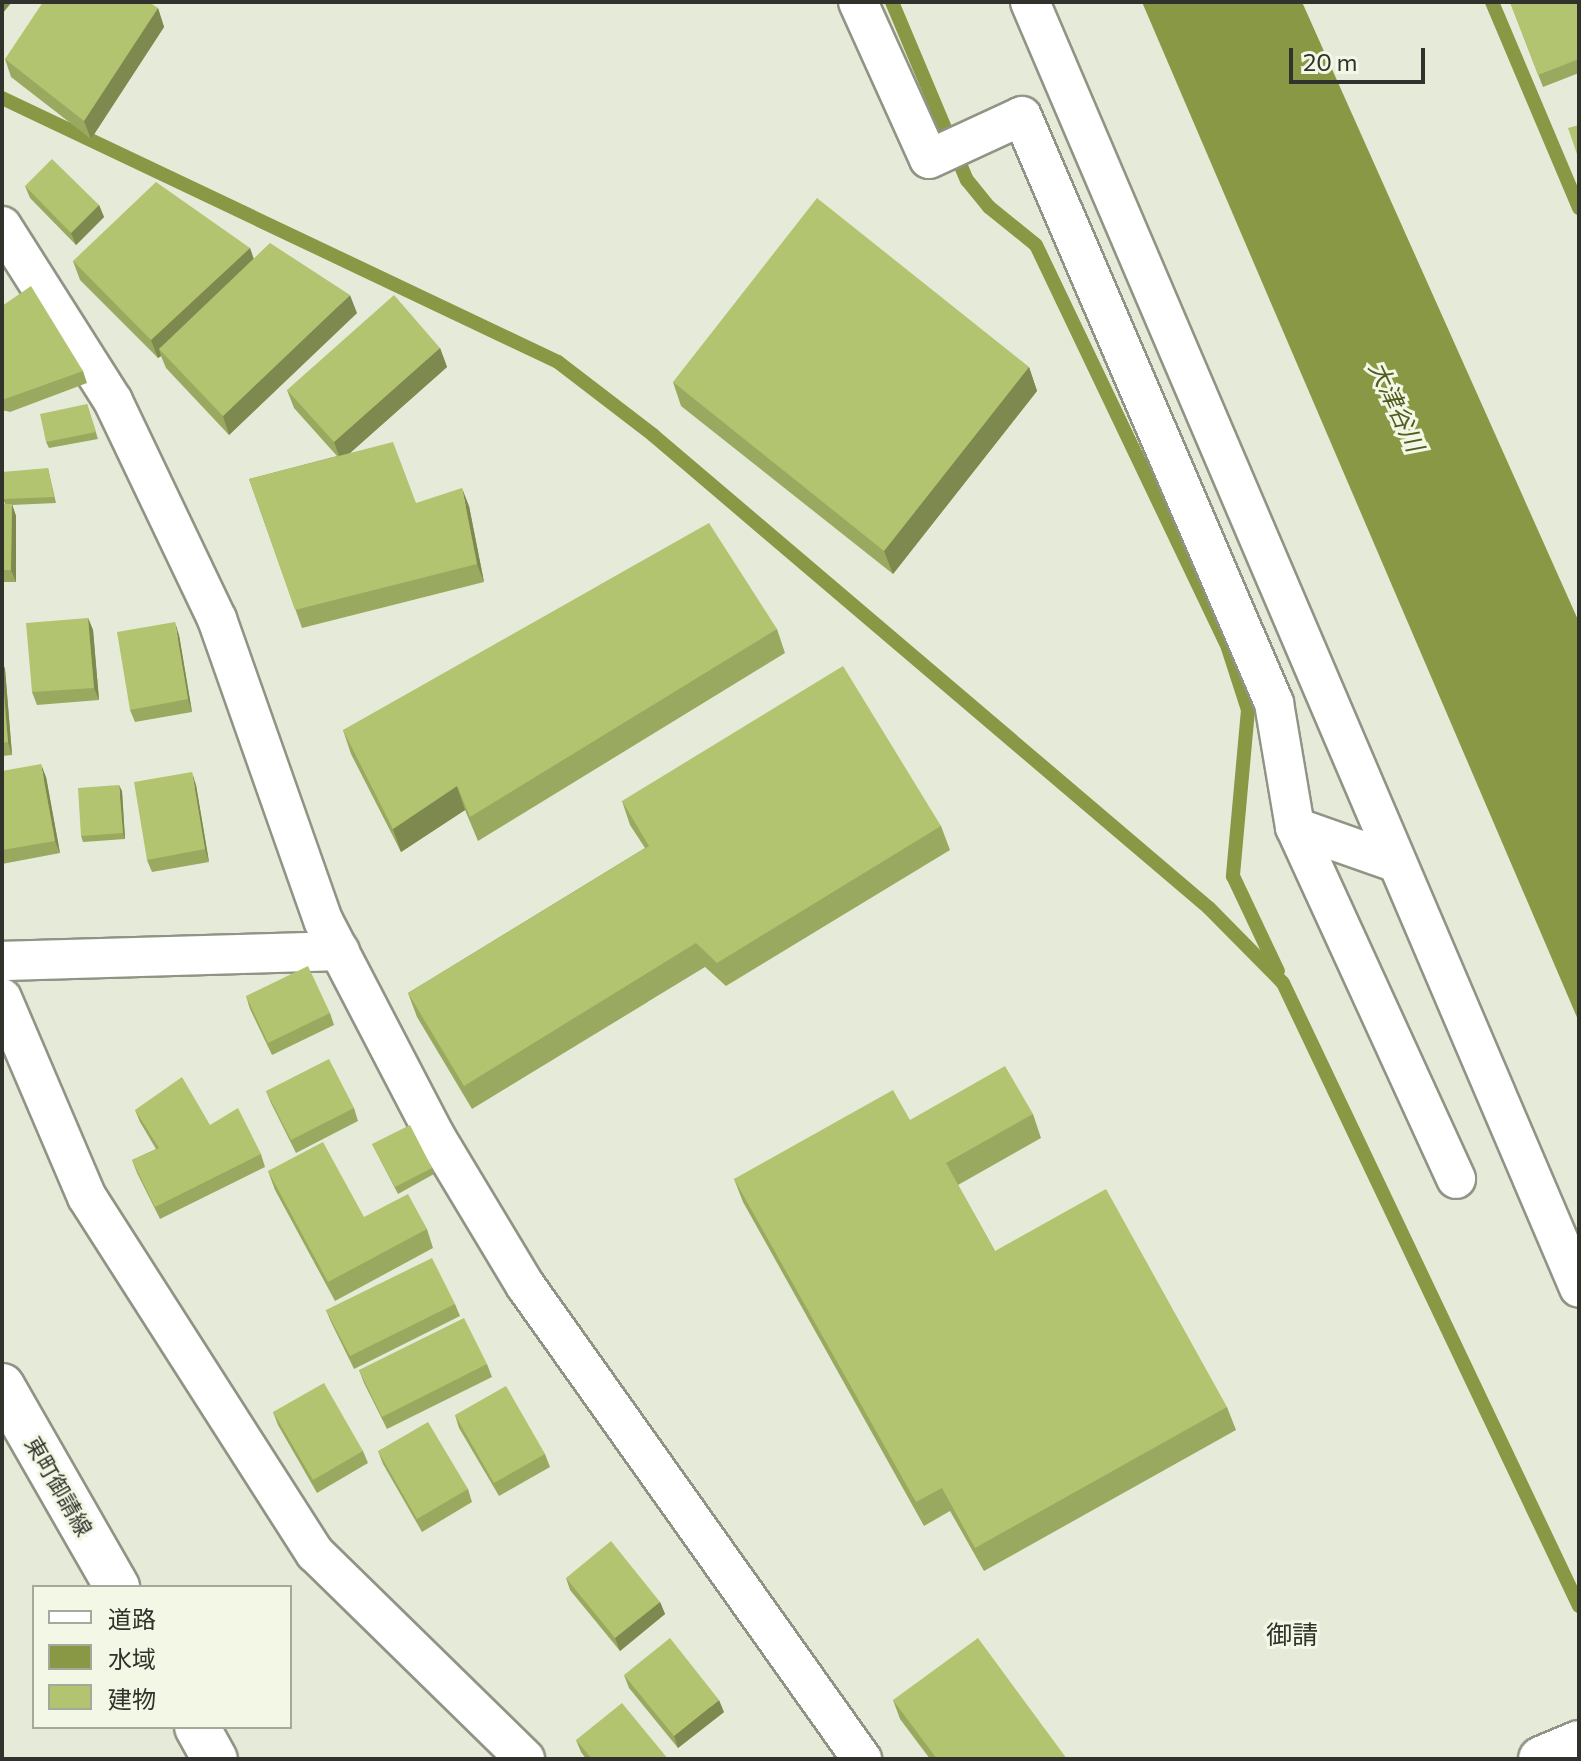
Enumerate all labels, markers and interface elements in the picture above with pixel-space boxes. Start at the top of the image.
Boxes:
scale bar [1293,32,1429,82]
text: 20 m [1303,47,1357,76]
water label: 大津谷川 [1364,356,1430,456]
street label: 東町御請線 [20,1432,98,1540]
legend [32,1585,292,1729]
text: 道路 [108,1604,156,1633]
district label: 御請 [1266,1618,1318,1650]
text: 水域 [108,1644,156,1673]
text: 建物 [108,1684,156,1713]

